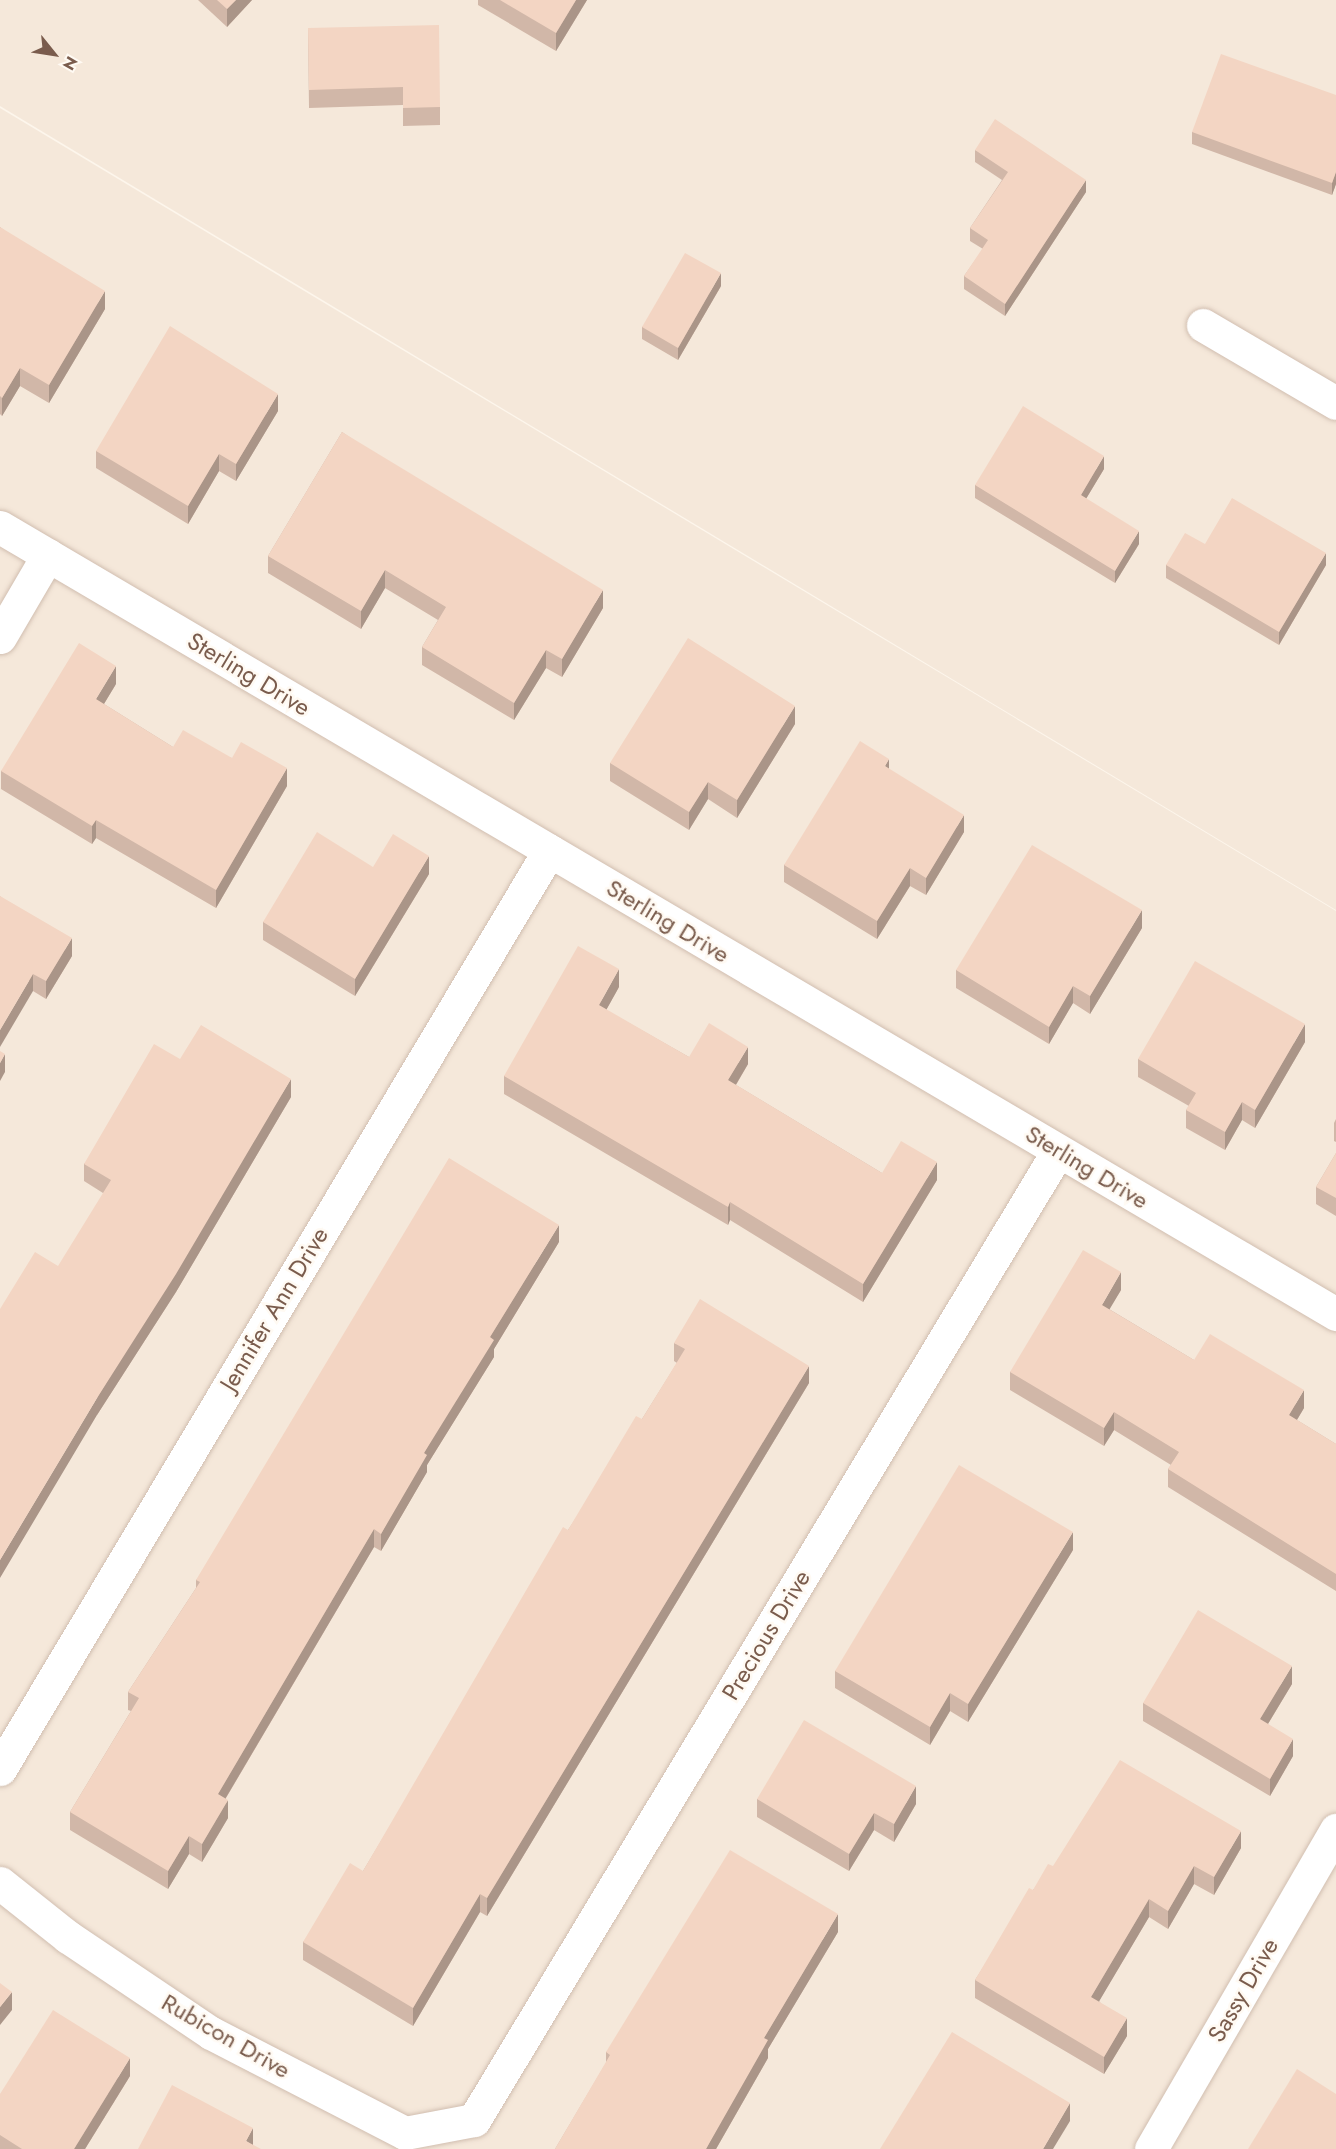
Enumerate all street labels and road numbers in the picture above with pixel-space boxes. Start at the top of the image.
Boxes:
street label: Sterling Drive [182,626,316,722]
street label: Sterling Drive [601,873,735,969]
street label: Sterling Drive [1020,1119,1154,1215]
street label: Jennifer Ann Drive [214,1222,334,1396]
street label: Precious Drive [716,1565,816,1705]
street label: Sassy Drive [1202,1933,1284,2047]
street label: Rubicon Drive [157,1988,295,2084]

